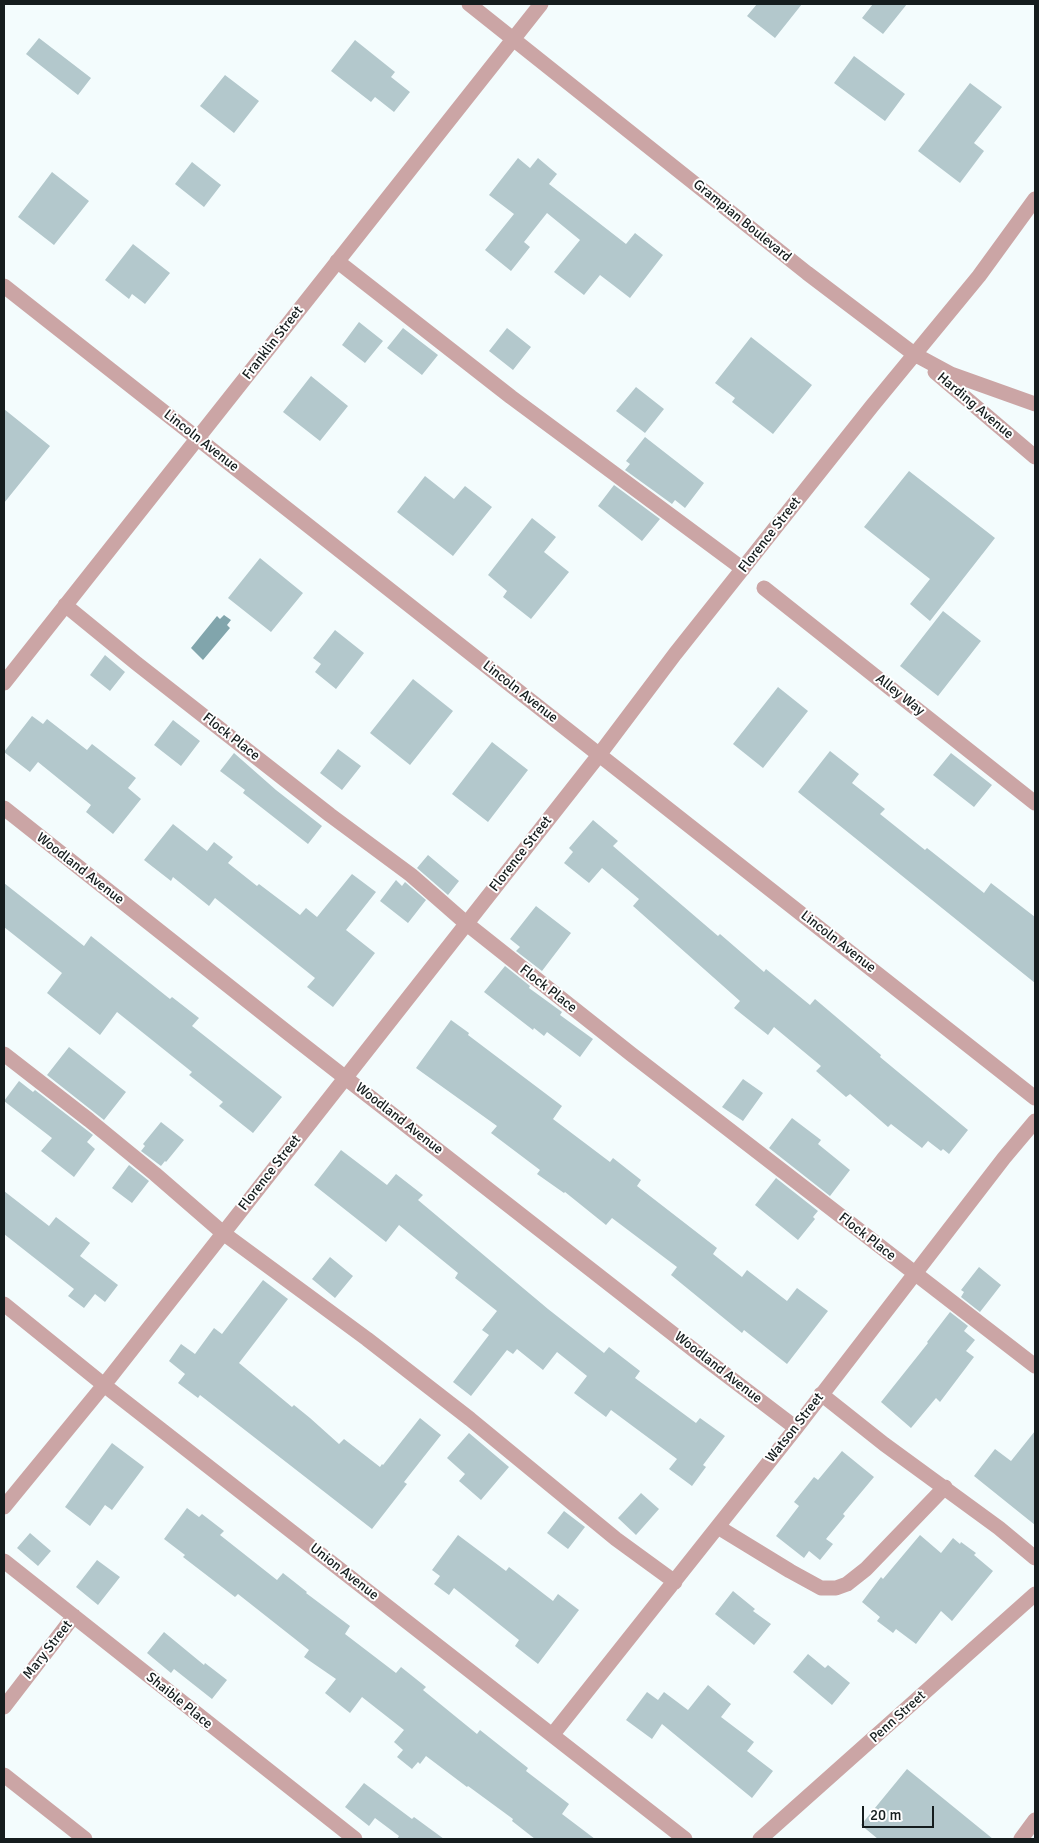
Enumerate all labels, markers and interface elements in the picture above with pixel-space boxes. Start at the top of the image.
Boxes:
street label: Grampian Boulevard [690,176,794,266]
street label: Franklin Street [239,303,307,383]
street label: Harding Avenue [933,369,1017,443]
street label: Lincoln Avenue [160,406,242,476]
street label: Florence Street [735,494,805,576]
street label: Lincoln Avenue [479,657,561,727]
street label: Alley Way [872,671,928,719]
street label: Flock Place [199,709,263,765]
street label: Florence Street [486,813,556,895]
street label: Woodland Avenue [33,830,127,908]
street label: Lincoln Avenue [797,907,879,977]
street label: Flock Place [516,961,580,1017]
street label: Woodland Avenue [352,1080,446,1158]
street label: Florence Street [235,1132,305,1214]
street label: Flock Place [835,1209,899,1265]
street label: Woodland Avenue [671,1329,765,1407]
street label: Watson Street [763,1390,827,1466]
street label: Union Avenue [306,1540,382,1604]
street label: Mary Street [20,1617,76,1683]
street label: Shaible Place [142,1669,216,1733]
street label: Penn Street [867,1688,929,1746]
scale bar [864,1796,936,1828]
text: 20 m [870,1806,901,1824]

